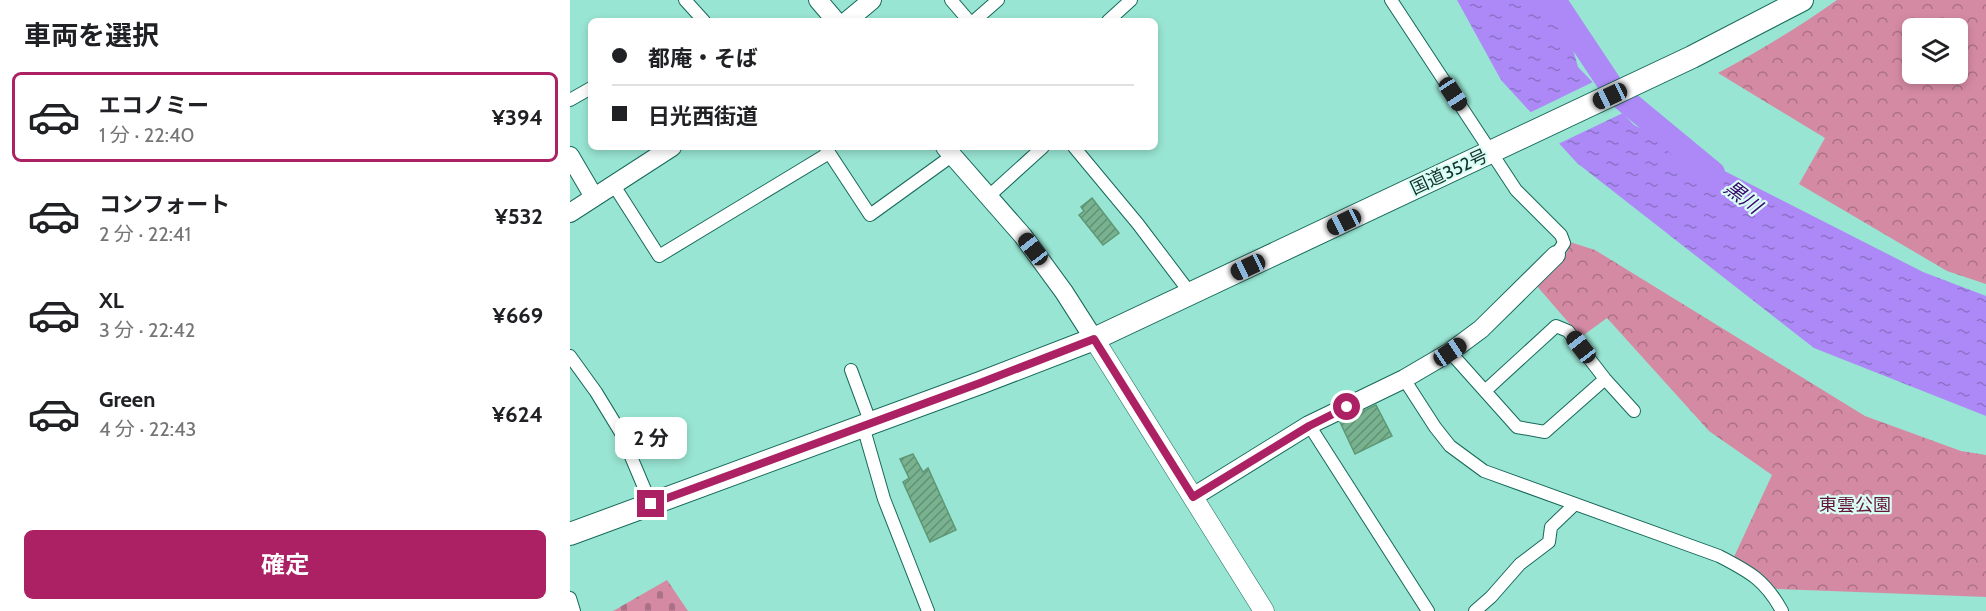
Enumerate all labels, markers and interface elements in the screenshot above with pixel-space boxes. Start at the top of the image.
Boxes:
map controls [1902,18,1968,84]
button: layers [1902,18,1968,84]
text: 車両を選択 [24,19,159,52]
text: 都庵・そば [648,45,758,72]
car [1436,74,1470,114]
car [1590,80,1630,112]
icon: car [27,90,81,144]
text: エコノミー [99,92,209,119]
text: 日光西街道 [648,103,758,130]
text: ¥394 [492,104,543,131]
text: 1 分 · 22:40 [99,123,194,147]
street label: 国道352号 [1407,145,1491,199]
water label: 黒川 [1720,175,1768,220]
icon: car [27,189,81,243]
text: コンフォート [99,191,230,218]
text: ¥532 [494,203,543,230]
car [1324,206,1364,238]
text: 2 分 · 22:41 [99,222,191,246]
car [1015,229,1051,269]
car [1228,251,1268,283]
text: XL [99,287,124,314]
icon: car [27,288,81,342]
text: ¥669 [493,302,543,329]
text: 3 分 · 22:42 [99,318,195,342]
car [1563,327,1599,367]
car [1430,334,1470,370]
text: Green [99,386,155,413]
icon: car [27,387,81,441]
route start [1333,393,1360,420]
text: ¥624 [492,401,543,428]
text: 4 分 · 22:43 [99,417,196,441]
callout: 2 分 [615,417,687,459]
text: 2 分 [633,426,669,450]
route end [637,490,664,517]
park label: 東雲公園 [1819,494,1891,516]
button: 確定 [24,530,546,599]

